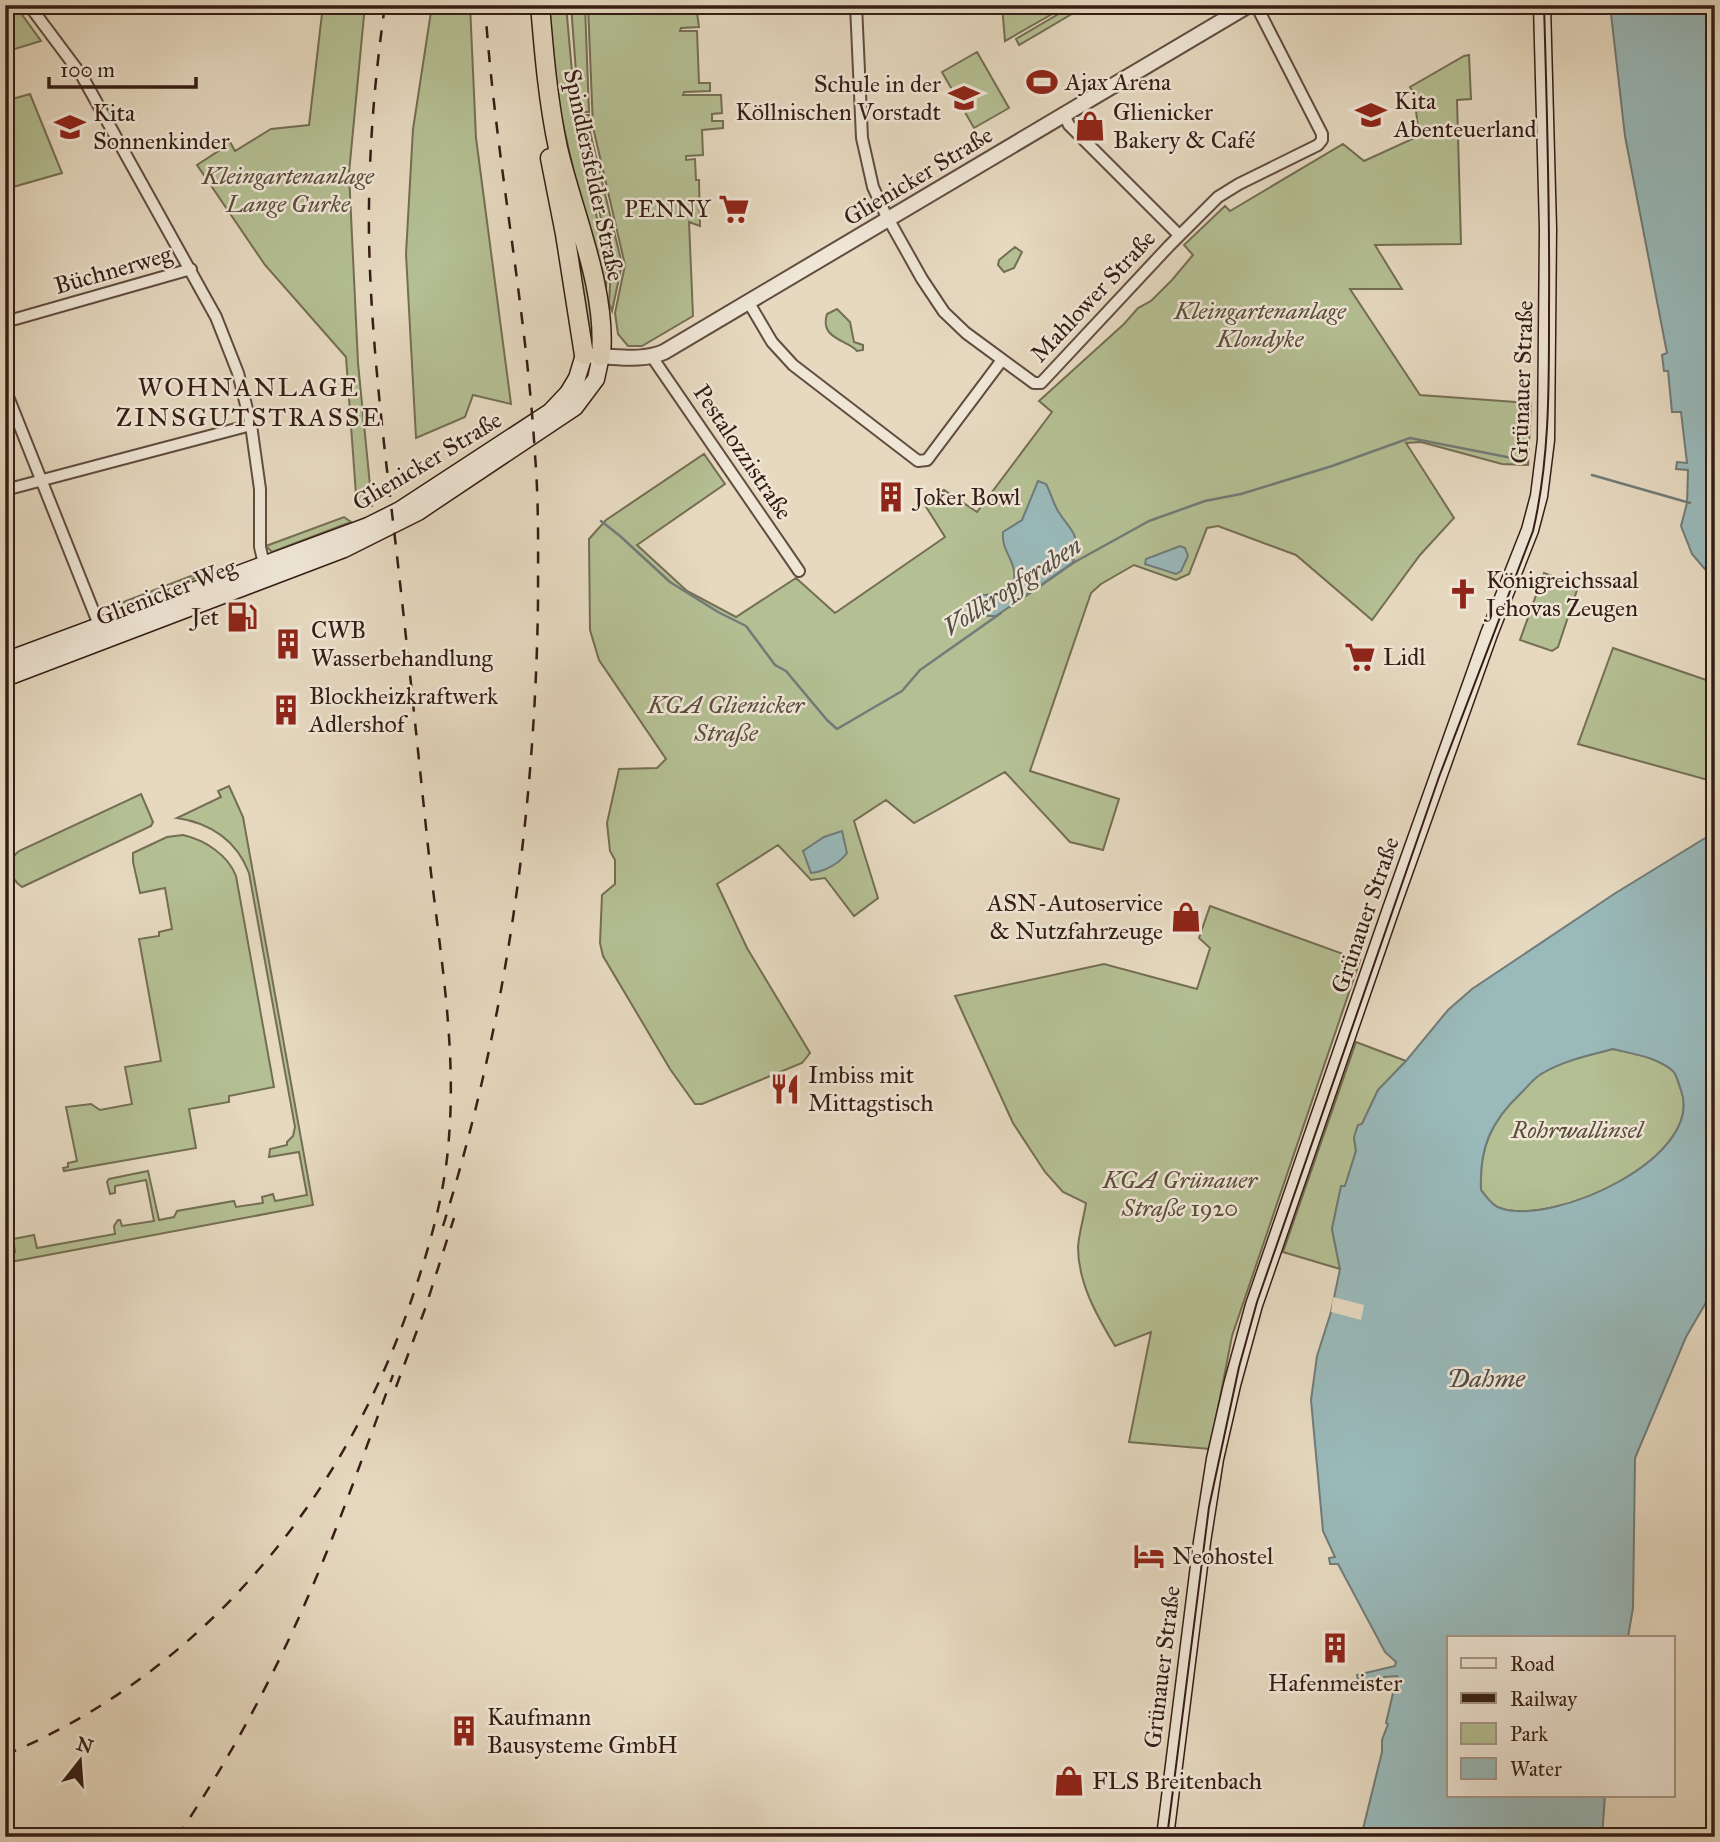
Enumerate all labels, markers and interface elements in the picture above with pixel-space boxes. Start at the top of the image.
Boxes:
scale bar [49,46,196,90]
text: 100 m [60,57,115,83]
sports icon: Ajax Arena [1025,65,1059,99]
street label: Spindlersfelder Straße [557,66,631,284]
place label: Ajax Arena [1064,67,1172,97]
place label: Schule in der Köllnischen Vorstadt [735,69,941,127]
school or university icon: Schule in der Köllnischen Vorstadt [947,81,981,115]
place label: Kita Abenteuerland [1393,86,1537,144]
place label: Glienicker Bakery & Café [1113,97,1255,155]
place label: Kita Sonnenkinder [93,98,230,156]
school or university icon: Kita Abenteuerland [1354,98,1388,132]
shop icon: Glienicker Bakery & Café [1073,109,1107,143]
school or university icon: Kita Sonnenkinder [53,110,87,144]
street label: Glienicker Straße [838,120,998,232]
park label: Kleingartenanlage Lange Gurke [201,161,375,219]
supermarket icon: PENNY [717,192,751,226]
place label: PENNY [624,194,712,224]
street label: Mahlower Straße [1024,223,1162,369]
street label: Büchnerweg [51,239,176,301]
park label: Kleingartenanlage Klondyke [1173,296,1347,354]
street label: Grünauer Straße [1504,300,1540,464]
district label: WOHNANLAGE ZINSGUTSTRASSE [116,371,382,433]
street label: Pestalozzistraße [687,379,799,525]
street label: Glienicker Straße [347,405,507,517]
building icon: Joker Bowl [874,480,908,514]
place label: Joker Bowl [911,482,1021,512]
water label: Vollkropfgraben [937,529,1088,644]
street label: Glienicker Weg [91,551,241,633]
place label: Königreichssaal Jehovas Zeugen [1483,565,1639,623]
church icon: Königreichssaal Jehovas Zeugen [1446,577,1480,611]
fuel station icon: Jet [225,600,259,634]
place label: Jet [188,602,219,632]
place label: CWB Wasserbehandlung [311,615,493,673]
building icon: CWB Wasserbehandlung [271,627,305,661]
supermarket icon: Lidl [1343,640,1377,674]
place label: Lidl [1383,642,1426,672]
place label: Blockheizkraftwerk Adlershof [308,681,499,739]
park label: KGA Glienicker Straße [647,690,806,748]
building icon: Blockheizkraftwerk Adlershof [269,693,303,727]
street label: Grünauer Straße [1324,833,1406,997]
place label: ASN-Autoservice & Nutzfahrzeuge [986,888,1163,946]
shop icon: ASN-Autoservice & Nutzfahrzeuge [1169,900,1203,934]
place label: Imbiss mit Mittagstisch [808,1060,934,1118]
restaurant icon: Imbiss mit Mittagstisch [768,1072,802,1106]
park label: Rohrwallinsel [1510,1115,1645,1145]
park label: KGA Grünauer Straße 1920 [1102,1165,1259,1223]
water label: Dahme [1447,1362,1526,1394]
hotel icon: Neohostel [1132,1539,1166,1573]
place label: Neohostel [1172,1541,1274,1571]
street label: Grünauer Straße [1137,1584,1187,1750]
building icon: Hafenmeister [1318,1631,1352,1665]
legend [1447,1636,1674,1797]
text: Road [1510,1651,1555,1677]
place label: Hafenmeister [1268,1668,1402,1698]
text: Railway [1510,1686,1578,1712]
place label: Kaufmann Bausysteme GmbH [487,1702,678,1760]
building icon: Kaufmann Bausysteme GmbH [447,1714,481,1748]
text: Park [1510,1721,1548,1747]
north arrow [46,1727,116,1797]
text: N [74,1732,96,1759]
text: Water [1510,1756,1562,1782]
shop icon: FLS Breitenbach [1052,1764,1086,1798]
place label: FLS Breitenbach [1092,1766,1262,1796]

